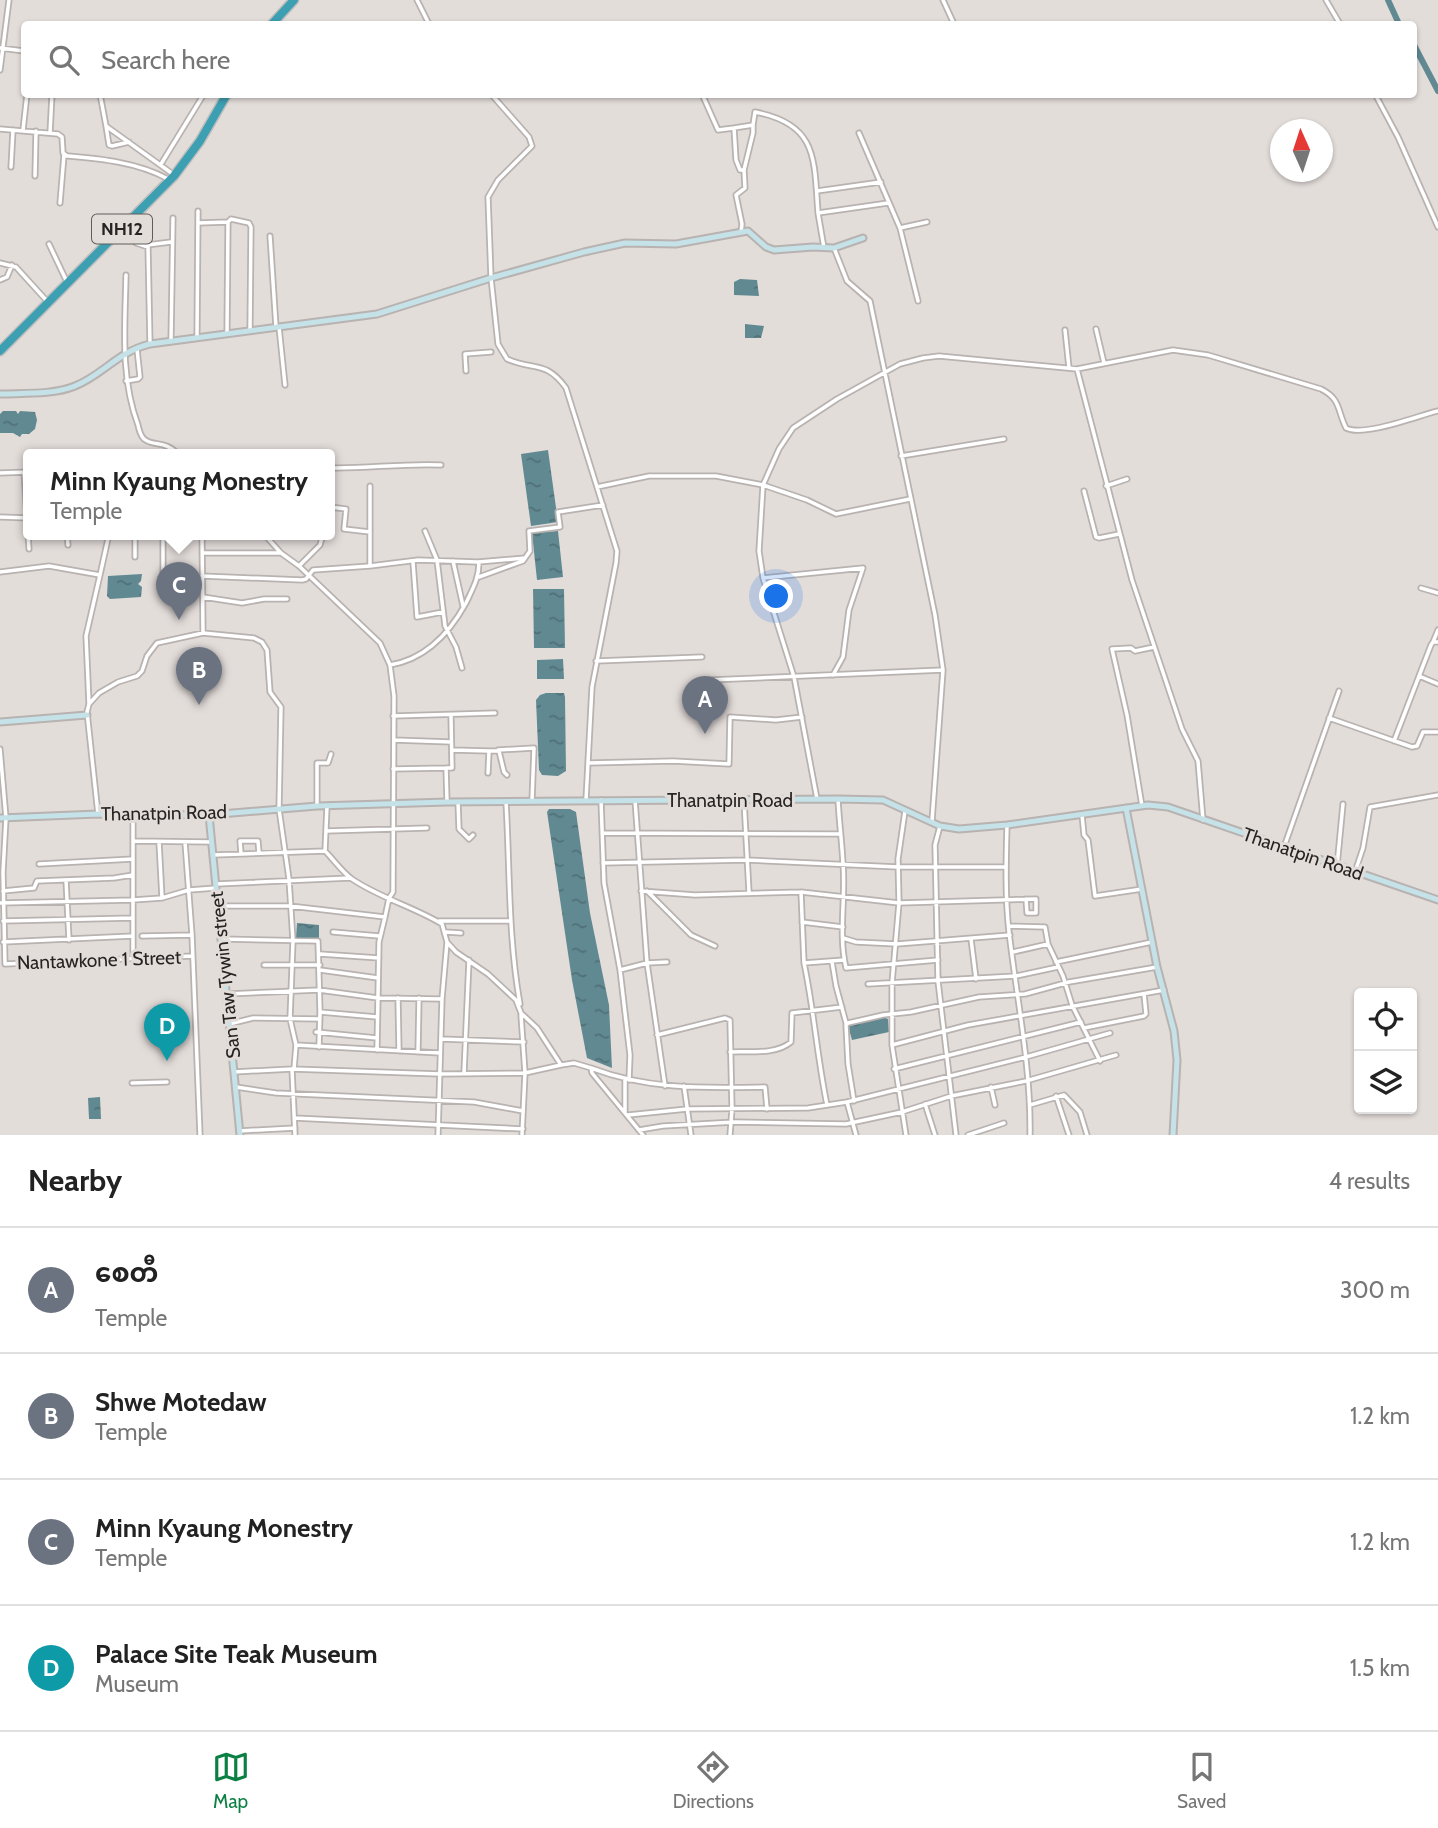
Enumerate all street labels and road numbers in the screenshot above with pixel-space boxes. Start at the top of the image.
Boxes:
road number: NH12 [92,214,152,244]
street label: Thanatpin Road [667,789,793,812]
street label: Thanatpin Road [101,800,227,826]
street label: Thanatpin Road [1240,823,1366,885]
street label: San Taw Tywin street [205,890,245,1060]
street label: Nantawkone 1 Street [17,946,182,974]

